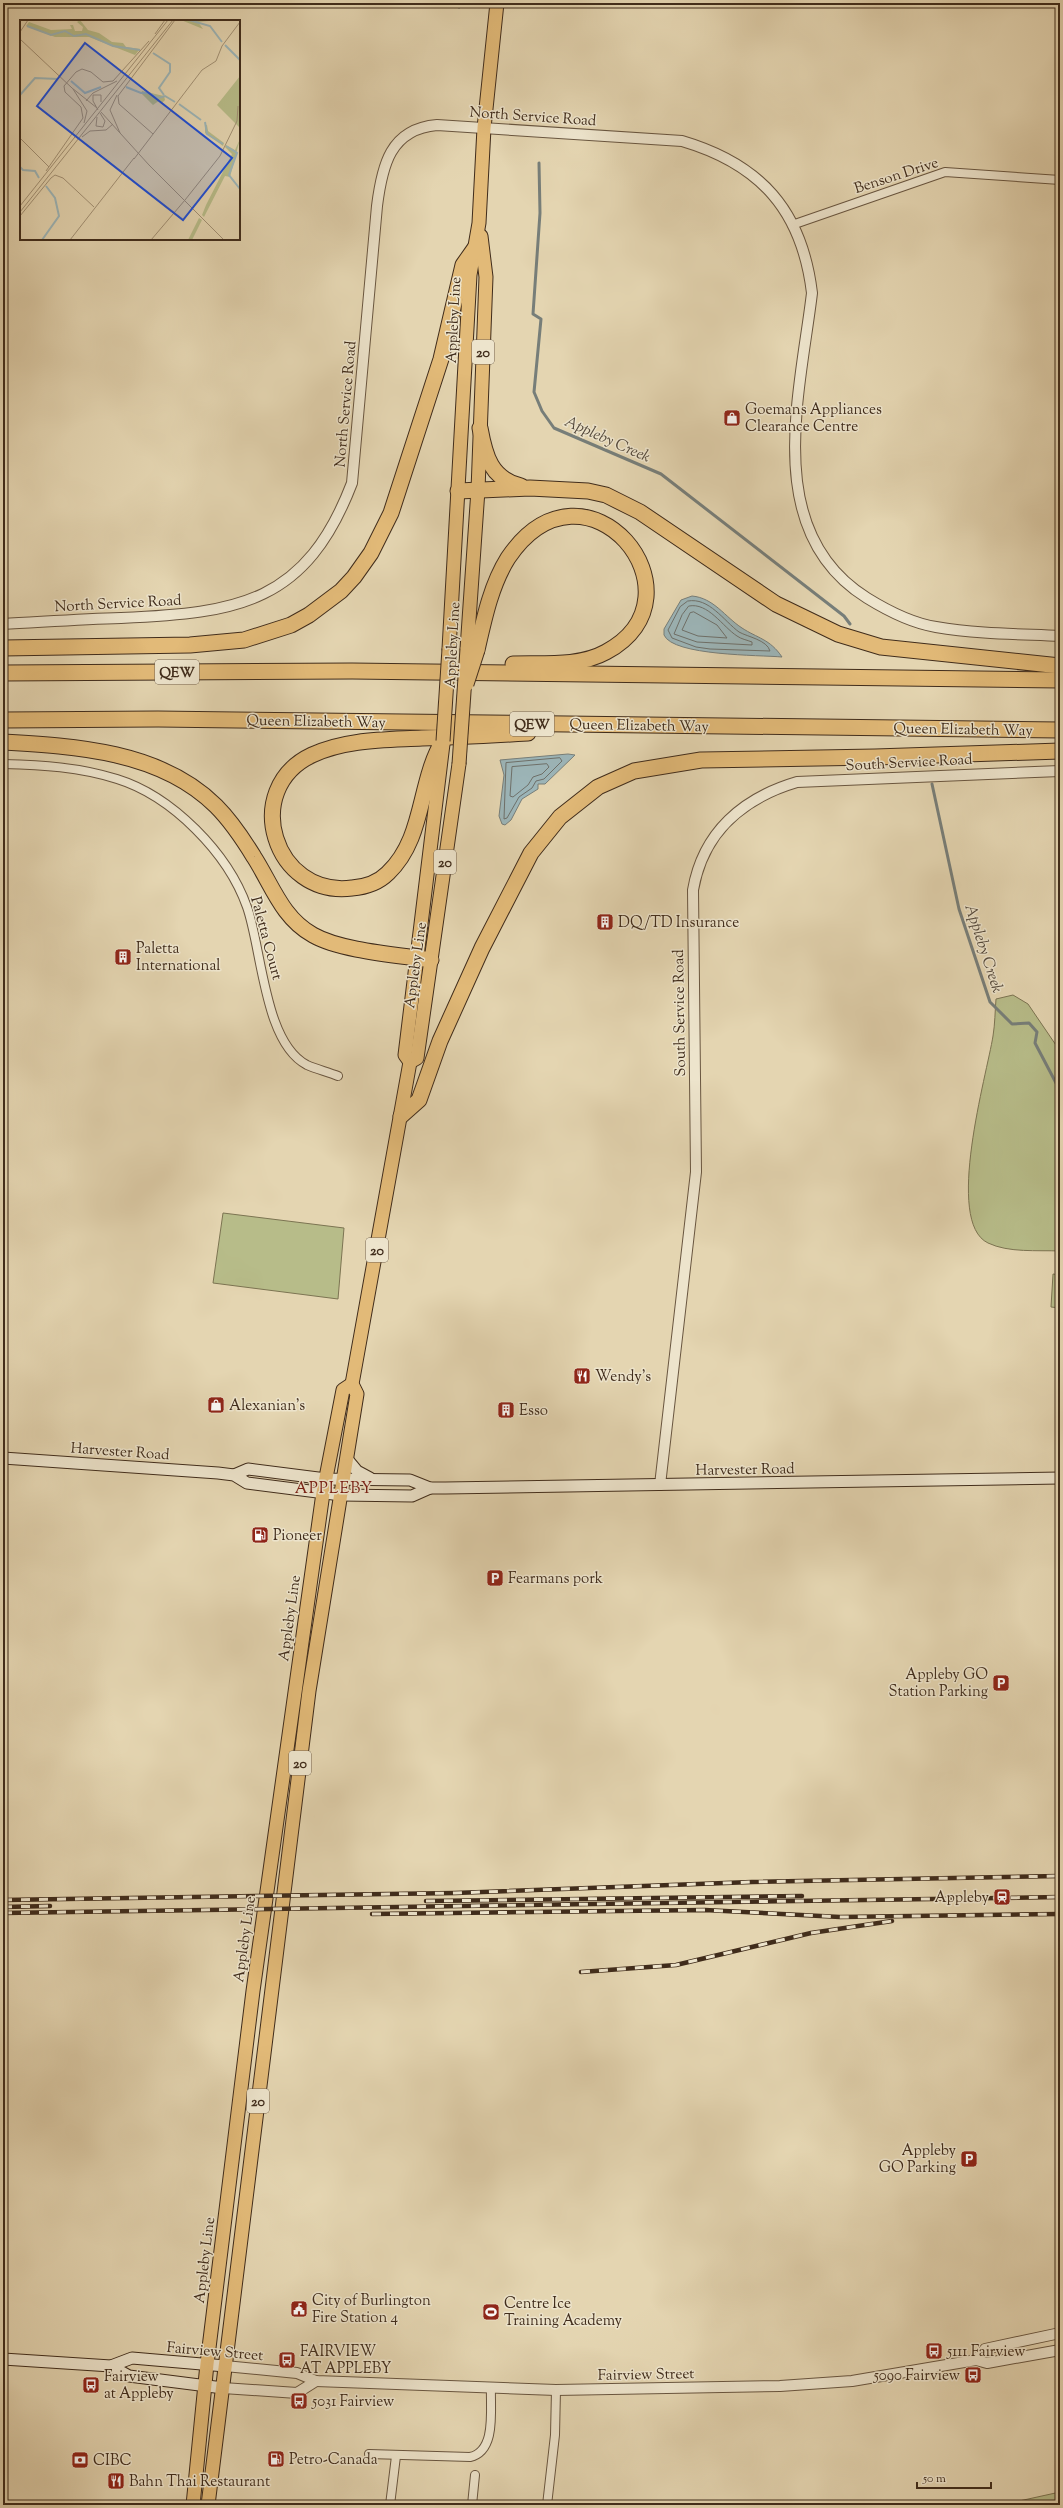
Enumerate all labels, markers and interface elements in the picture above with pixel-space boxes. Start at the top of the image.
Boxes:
inset map [20,20,240,240]
street label: North Service Road [469,103,597,132]
street label: Benson Drive [852,153,941,200]
street label: Appleby Line [442,276,467,364]
street label: North Service Road [330,339,363,468]
road number: 20 [472,340,494,364]
place label: Goemans Appliances Clearance Centre [745,400,882,438]
shop icon: Goemans Appliances Clearance Centre [722,408,742,428]
water label: Appleby Creek [560,411,654,470]
street label: North Service Road [54,591,183,618]
street label: Appleby Line [441,601,466,689]
road number: QEW [155,660,199,684]
street label: Queen Elizabeth Way [246,711,386,734]
road number: QEW [510,712,554,736]
street label: Queen Elizabeth Way [569,715,709,738]
street label: Queen Elizabeth Way [893,719,1033,742]
street label: South Service Road [845,750,974,777]
road number: 20 [434,850,456,874]
street label: Paletta Court [244,894,287,983]
water label: Appleby Creek [957,901,1008,996]
building icon: DQ/TD Insurance [595,912,615,932]
place label: DQ/TD Insurance [618,913,739,934]
street label: Appleby Line [400,921,433,1010]
place label: Paletta International [136,939,221,977]
building icon: Paletta International [113,947,133,967]
street label: South Service Road [669,949,692,1077]
road number: 20 [366,1238,388,1262]
restaurant icon: Wendy's [572,1366,592,1386]
place label: Wendy's [595,1367,651,1388]
shop icon: Alexanian’s [206,1395,226,1415]
place label: Alexanian’s [229,1396,305,1417]
building icon: Esso [496,1400,516,1420]
place label: Esso [519,1401,548,1422]
street label: Harvester Road [70,1439,171,1466]
street label: Harvester Road [695,1459,795,1482]
district label: APPLEBY [295,1478,373,1501]
fuel station icon: Pioneer [250,1525,270,1545]
place label: Pioneer [273,1526,322,1547]
parking icon: Fearmans pork [485,1568,505,1588]
place label: Fearmans pork [508,1569,603,1590]
street label: Appleby Line [274,1574,307,1663]
place label: Appleby GO Station Parking [889,1665,988,1703]
parking icon: Appleby GO Station Parking [991,1673,1011,1693]
road number: 20 [289,1751,311,1775]
station icon: Appleby [992,1887,1012,1907]
place label: Appleby [934,1888,990,1909]
street label: Appleby Line [229,1895,262,1984]
road number: 20 [247,2089,269,2113]
place label: Appleby GO Parking [879,2141,957,2179]
parking icon: Appleby GO Parking [959,2149,979,2169]
street label: Appleby Line [190,2216,221,2305]
place label: City of Burlington Fire Station 4 [312,2291,431,2329]
place label: Centre Ice Training Academy [504,2294,623,2332]
public building icon: City of Burlington Fire Station 4 [289,2299,309,2319]
sports icon: Centre Ice Training Academy [481,2302,501,2322]
street label: Fairview Street [166,2338,264,2367]
bus stop icon: 5111 Fairview [924,2341,944,2361]
place label: FAIRVIEW AT APPLEBY [300,2342,392,2380]
place label: 5111 Fairview [946,2342,1025,2363]
bus stop icon: FAIRVIEW AT APPLEBY [277,2350,297,2370]
street label: Fairview Street [597,2364,695,2387]
bus stop icon: 5090 Fairview [963,2365,983,2385]
place label: 5090 Fairview [873,2366,960,2387]
place label: Fairview at Appleby [104,2367,174,2405]
bus stop icon: Fairview at Appleby [81,2375,101,2395]
bus stop icon: 5031 Fairview [289,2391,309,2411]
place label: 5031 Fairview [311,2392,394,2413]
fuel station icon: Petro-Canada [266,2449,286,2469]
bank icon: CIBC [70,2450,90,2470]
place label: Petro-Canada [289,2450,378,2471]
place label: CIBC [93,2451,132,2472]
scale bar [917,2464,991,2490]
text: 50 m [922,2470,946,2488]
restaurant icon: Bahn Thai Restaurant [106,2471,126,2491]
place label: Bahn Thai Restaurant [129,2472,270,2493]

